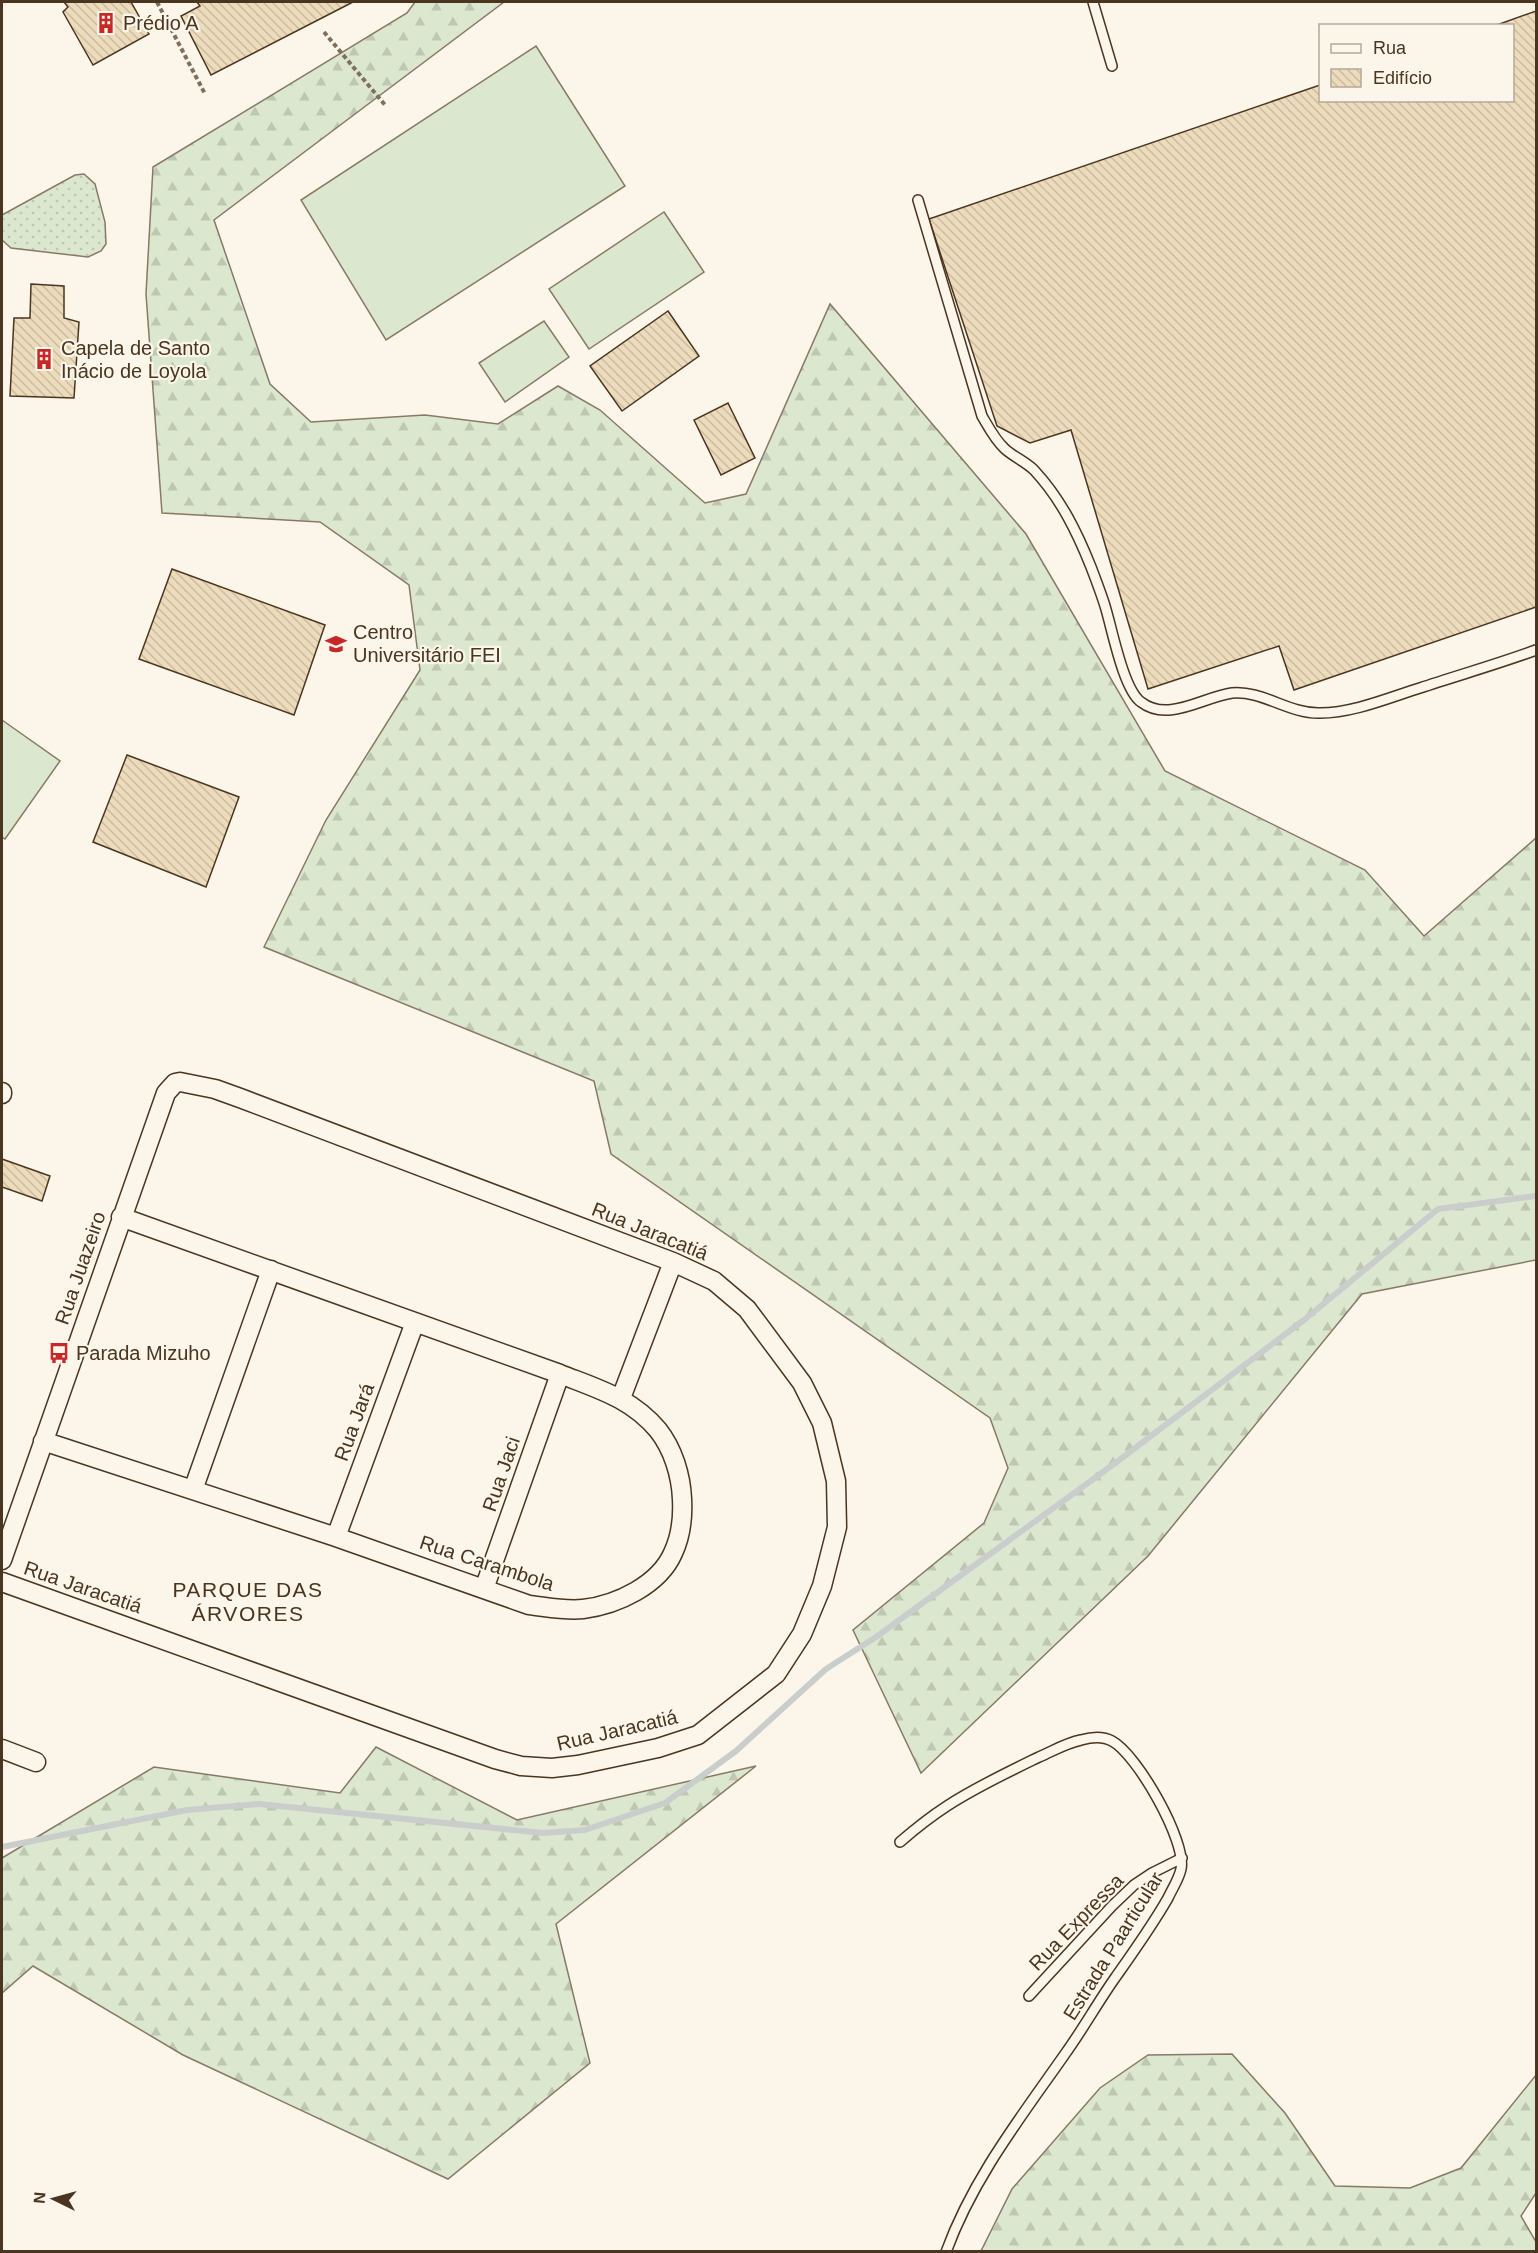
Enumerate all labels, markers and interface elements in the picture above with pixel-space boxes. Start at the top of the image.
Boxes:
building icon: Prédio A [94,11,118,35]
place label: Prédio A [123,12,199,34]
legend [1319,24,1514,102]
text: Rua [1373,38,1407,58]
text: Edifício [1373,68,1432,88]
place label: Capela de Santo Inácio de Loyola [61,337,210,382]
building icon: Capela de Santo Inácio de Loyola [32,347,56,371]
place label: Centro Universitário FEI [353,621,501,666]
school or university icon: Centro Universitário FEI [324,632,348,656]
street label: Rua Jaracatiá [589,1198,712,1265]
street label: Rua Juazeiro [50,1209,110,1327]
bus stop icon: Parada Mizuho [47,1341,71,1365]
place label: Parada Mizuho [76,1342,211,1364]
street label: Rua Jará [330,1379,379,1464]
street label: Rua Jaci [478,1434,524,1514]
street label: Rua Carambola [417,1531,558,1595]
street label: Rua Jaracatiá [21,1557,146,1618]
district label: PARQUE DAS ÁRVORES [172,1578,324,1625]
street label: Rua Jaracatiá [554,1705,680,1755]
street label: Estrada Paarticular [1059,1868,1168,2024]
street label: Rua Expressa [1024,1869,1128,1975]
north arrow [24,2169,84,2229]
text: N [31,2191,49,2204]

